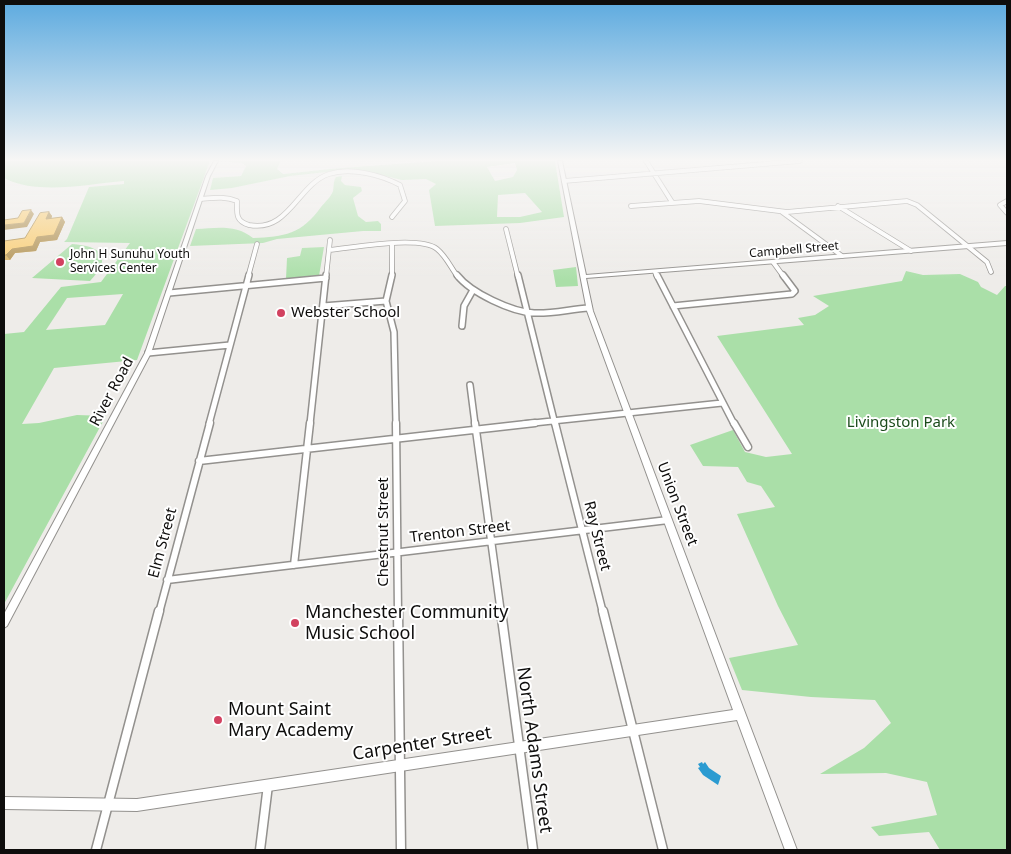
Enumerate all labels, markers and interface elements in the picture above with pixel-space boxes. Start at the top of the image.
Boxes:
street label: Campbell Street [749,239,839,261]
place label: John H Sunuhu Youth Services Center [70,248,190,276]
marker: John H Sunuhu Youth Services Center [54,256,66,268]
place label: Webster School [291,304,400,322]
marker: Webster School [275,307,287,319]
street label: River Road [86,354,138,430]
park label: Livingston Park [847,414,955,432]
street label: Union Street [653,460,701,548]
street label: Chestnut Street [375,477,393,587]
street label: Ray Street [580,499,614,573]
street label: Elm Street [145,506,181,580]
street label: Trenton Street [409,517,511,547]
place label: Manchester Community Music School [305,602,508,644]
marker: Manchester Community Music School [289,617,301,629]
street label: North Adams Street [512,666,556,834]
place label: Mount Saint Mary Academy [228,699,353,742]
marker: Mount Saint Mary Academy [212,714,224,726]
street label: Carpenter Street [351,722,493,766]

